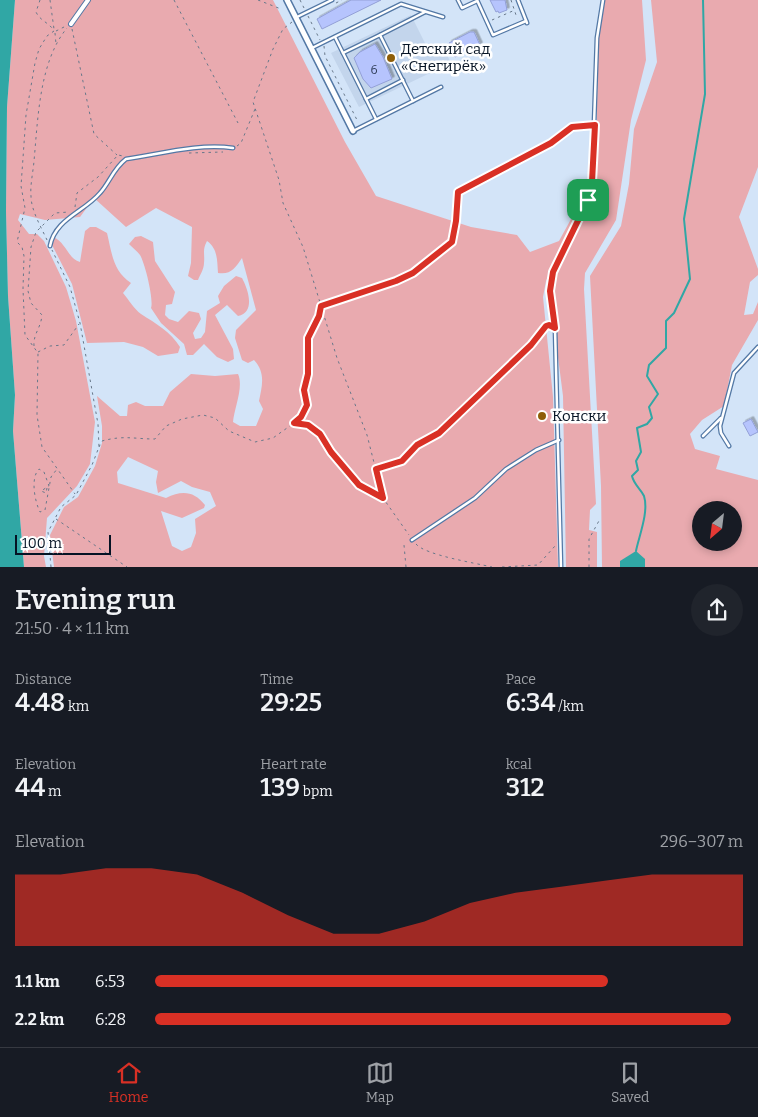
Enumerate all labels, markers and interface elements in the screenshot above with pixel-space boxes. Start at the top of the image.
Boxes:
place label: Детский сад «Снегирёк» [401,40,490,75]
marker: Детский сад «Снегирёк» [385,52,397,64]
house number: 6 [370,63,378,77]
pin [567,179,609,221]
icon: arrive [574,186,602,214]
place label: Конски [552,407,607,425]
marker: Конски [536,410,548,422]
north arrow [692,501,742,551]
map controls [692,501,742,551]
scale bar [15,532,111,555]
text: 100 m [22,535,62,552]
text: Evening run [15,583,175,616]
button: share [691,584,743,636]
text: 21:50 · 4 × 1.1 km [15,619,129,638]
text: Distance [15,671,72,688]
text: Time [260,671,293,688]
text: Pace [506,671,536,688]
text: 4.48 [15,688,65,718]
text: 29:25 [260,688,322,718]
text: 6:34 [506,688,555,718]
text: km [65,698,89,715]
text: /km [555,698,584,715]
text: Elevation [15,756,76,773]
text: Heart rate [260,756,327,773]
text: kcal [506,756,532,773]
text: 44 [15,773,45,803]
text: 139 [260,773,300,803]
text: 312 [506,773,545,803]
text: m [45,783,61,800]
text: bpm [300,783,333,800]
text: Elevation [15,832,85,851]
text: 296–307 m [660,832,743,851]
text: 1.1 km [15,972,60,991]
text: 6:53 [95,972,125,991]
text: 2.2 km [15,1010,64,1029]
text: 6:28 [95,1010,126,1029]
tab: Home [109,1059,149,1106]
tab: Map [366,1059,394,1106]
tab: Saved [611,1059,649,1106]

